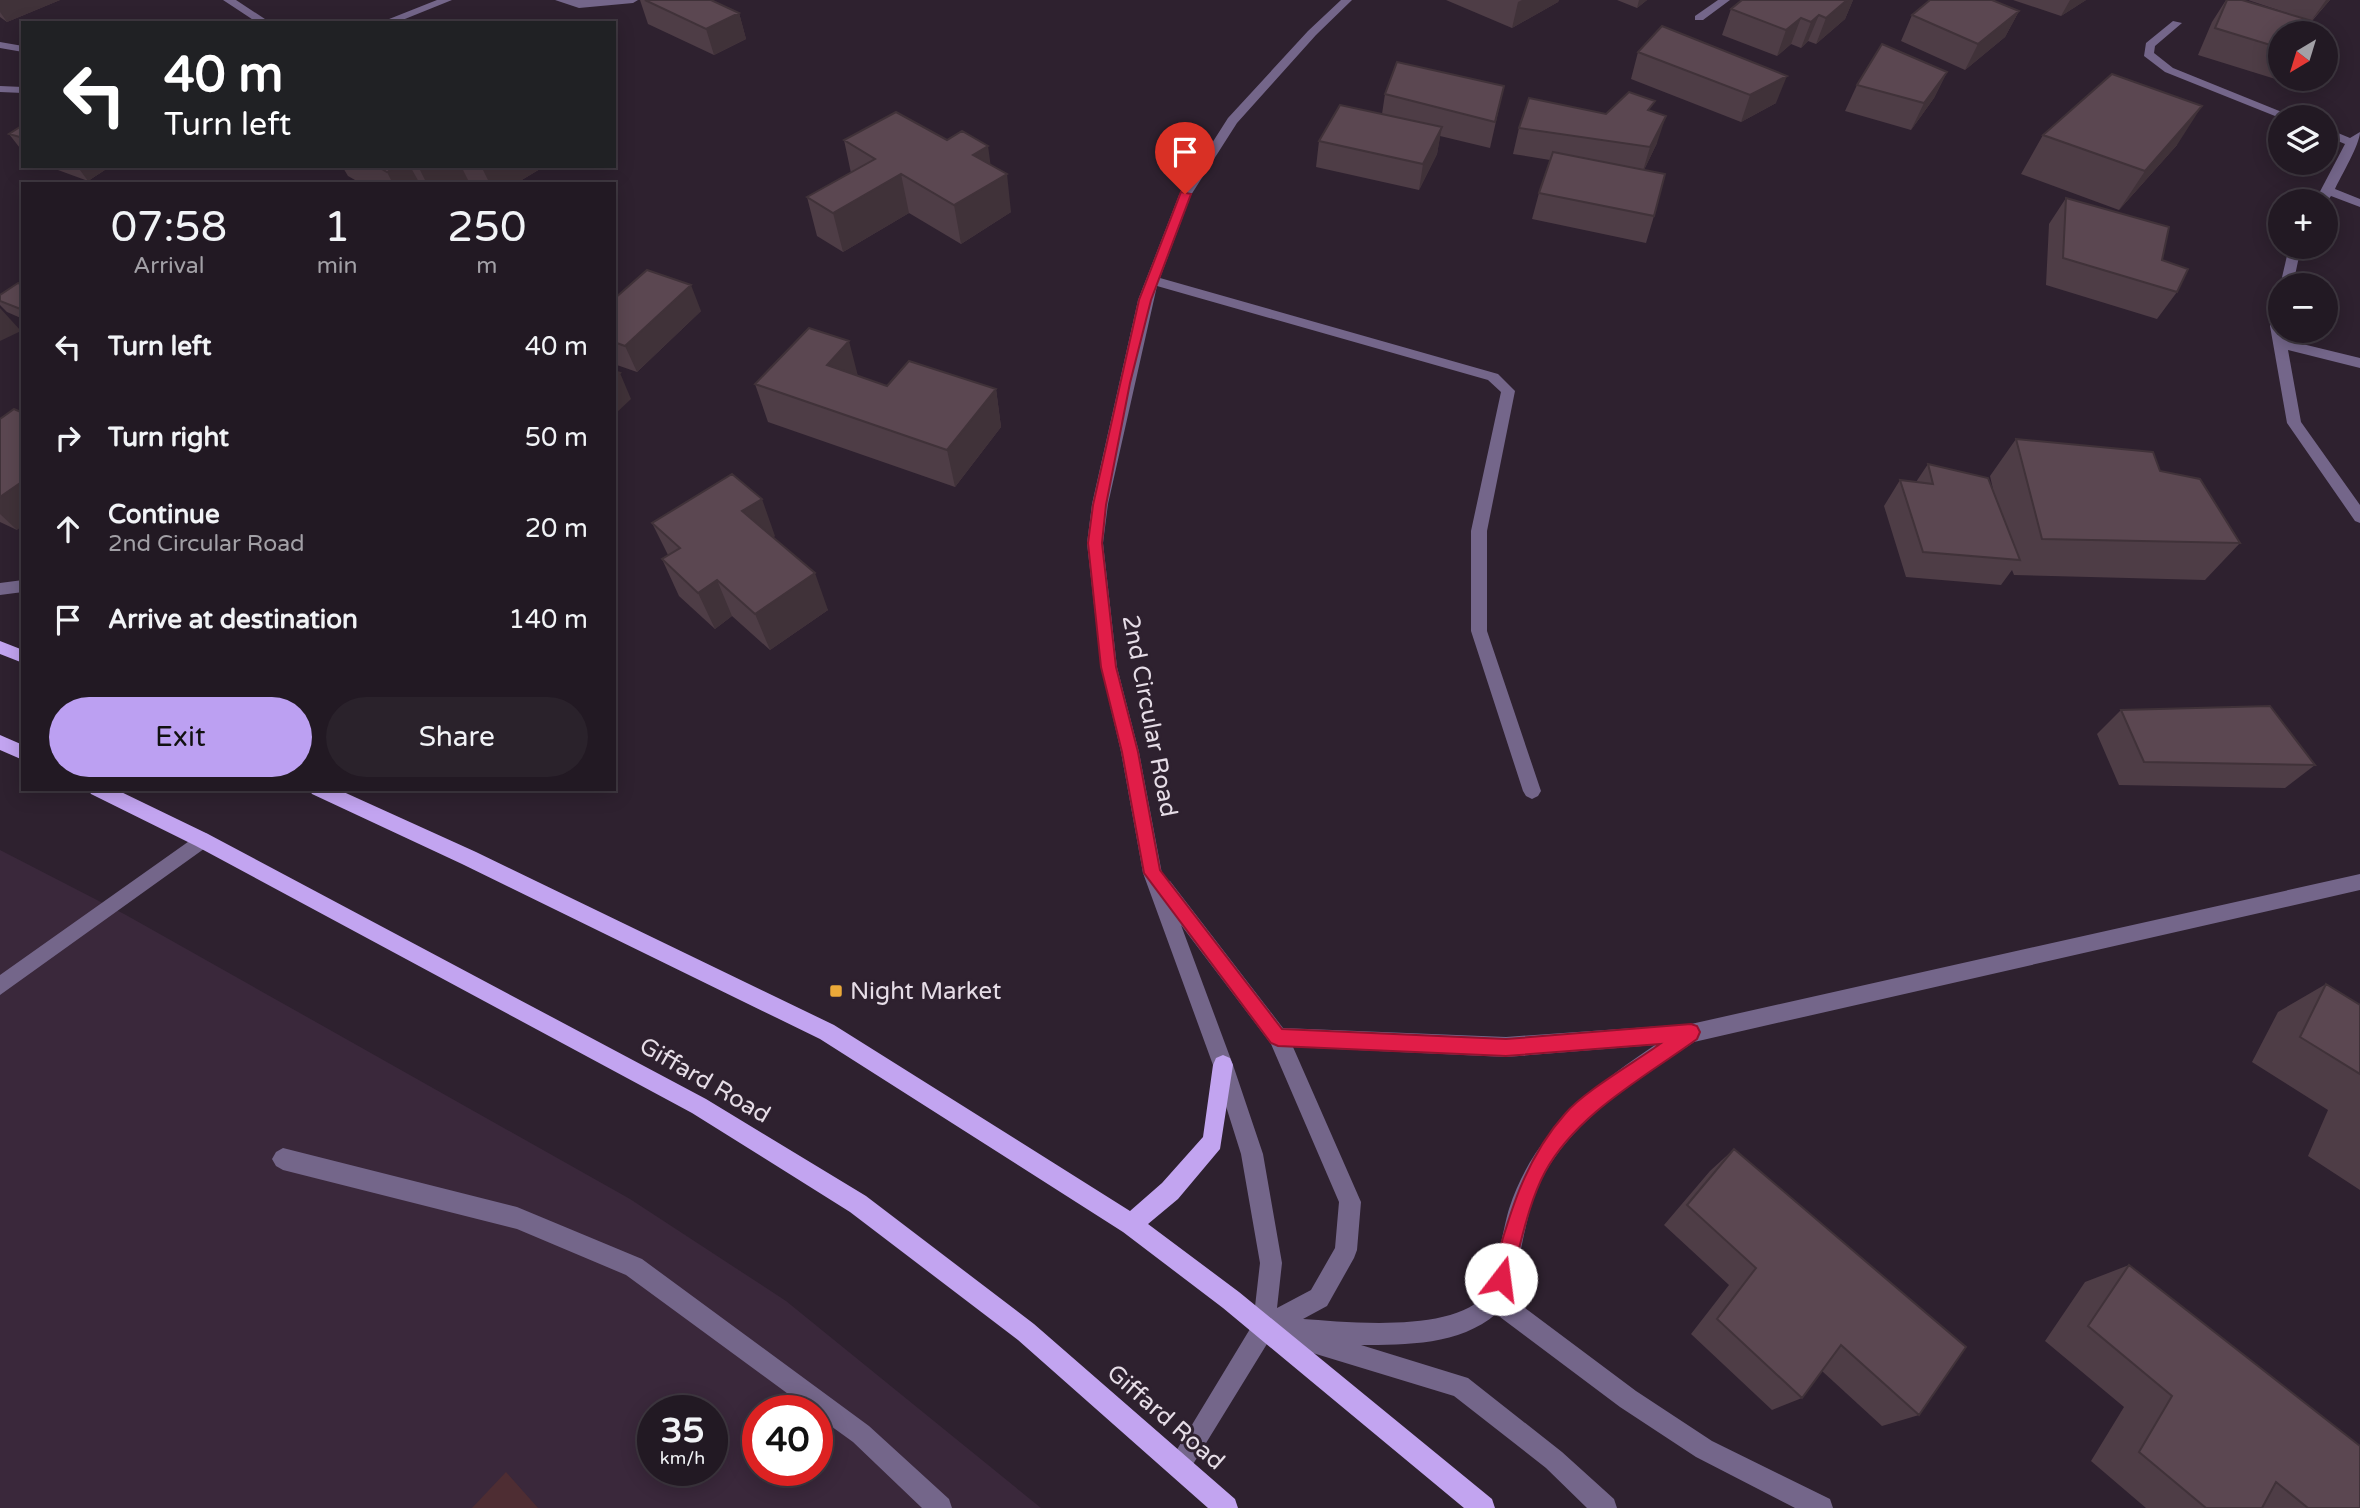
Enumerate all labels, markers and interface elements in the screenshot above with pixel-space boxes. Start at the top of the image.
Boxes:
north arrow [2268,21,2338,91]
map controls [2268,21,2338,343]
text: 40 m [164,46,283,105]
icon: left [49,49,140,140]
button: layers [2268,105,2338,175]
text: Turn left [164,106,291,144]
pin [1155,122,1215,194]
icon: arrive [1166,133,1204,171]
button: + [2268,189,2338,259]
text: 07:58 [111,202,227,253]
text: 1 [324,202,350,253]
text: 250 [447,202,526,253]
text: Arrival [133,252,204,280]
text: min [317,252,358,280]
text: m [476,252,497,280]
button: − [2268,273,2338,343]
icon: left [49,328,87,366]
text: Turn left [108,331,211,362]
text: 40 m [525,331,588,362]
icon: right [49,419,87,457]
text: Turn right [108,422,229,453]
text: 50 m [525,422,588,453]
text: Continue [108,499,220,530]
icon: ahead [49,510,87,548]
text: 20 m [525,513,588,544]
text: 2nd Circular Road [108,530,305,558]
icon: arrive [49,601,87,639]
text: Arrive at destination [108,604,358,635]
text: 140 m [508,604,588,635]
street label: 2nd Circular Road [1116,613,1183,820]
button: Exit [49,697,312,777]
button: Share [326,697,588,777]
place label: Night Market [850,977,1001,1006]
marker: Night Market [828,983,844,999]
street label: Giffard Road [634,1031,775,1130]
position arrow [1464,1242,1538,1316]
street label: Giffard Road [1101,1358,1230,1476]
speed limit sign: 40 [742,1395,833,1486]
text: 35 [661,1410,704,1452]
text: km/h [660,1447,705,1469]

